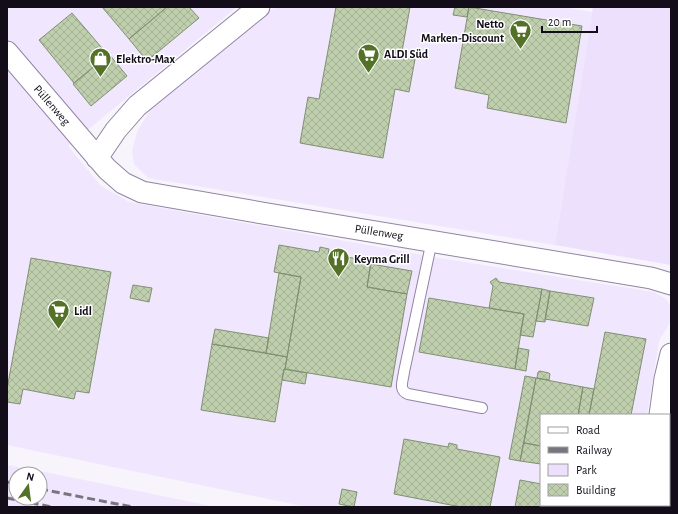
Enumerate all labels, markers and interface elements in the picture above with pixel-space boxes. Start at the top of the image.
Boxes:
scale bar [542,8,597,34]
text: 20 m [548,16,571,28]
place label: Netto Marken-Discount [421,18,504,44]
supermarket icon: Netto Marken-Discount [507,18,533,51]
supermarket icon: ALDI Süd [355,41,381,74]
shop icon: Elektro-Max [88,46,114,79]
place label: ALDI Süd [384,48,429,60]
place label: Elektro-Max [116,53,176,65]
street label: Püllenweg [31,83,73,127]
street label: Püllenweg [354,222,404,242]
restaurant icon: Keyma Grill [326,246,352,279]
place label: Keyma Grill [354,253,410,266]
supermarket icon: Lidl [46,298,72,331]
place label: Lidl [74,305,92,317]
legend [540,414,670,506]
text: Road [576,424,600,436]
text: Railway [576,444,612,457]
text: Park [576,464,597,476]
north arrow [8,466,48,506]
text: N [25,471,35,483]
text: Building [576,484,616,496]

